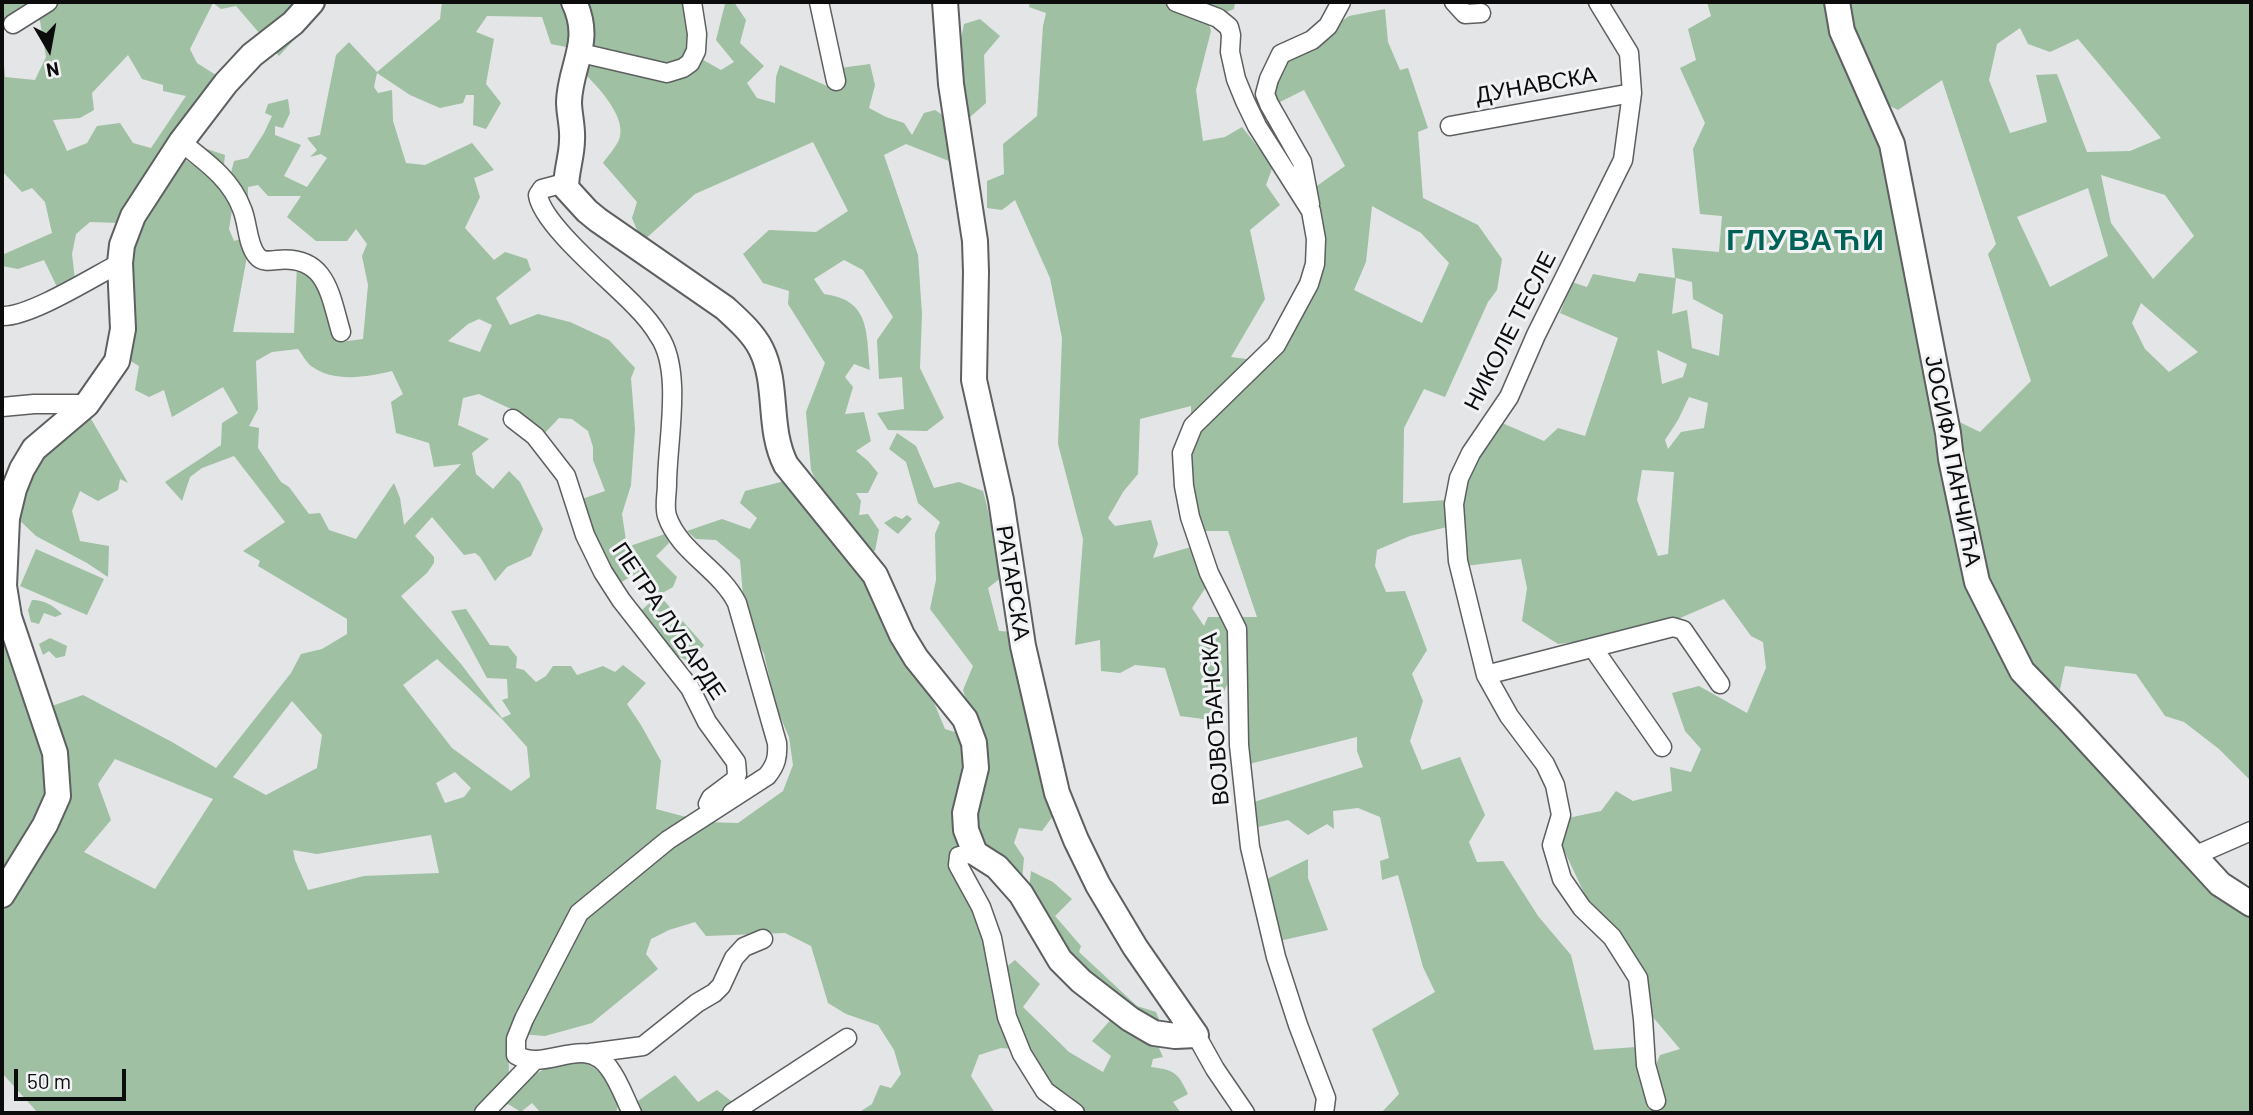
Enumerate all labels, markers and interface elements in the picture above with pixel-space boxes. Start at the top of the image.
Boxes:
north arrow [14,14,84,84]
text: N [45,58,61,83]
street label: ДУНАВСКА [1473,61,1599,109]
district label: ГЛУВАЋИ [1727,222,1885,258]
street label: НИКОЛЕ ТЕСЛЕ [1458,247,1562,415]
street label: ЈОСИФА ПАНЧИЋА [1919,353,1987,569]
street label: РАТАРСКА [990,523,1036,643]
street label: ПЕТРА ЛУБАРДЕ [606,537,732,705]
street label: ВОЈВОЂАНСКА [1195,631,1235,807]
scale bar [18,1056,130,1100]
text: 50 m [27,1068,71,1093]

